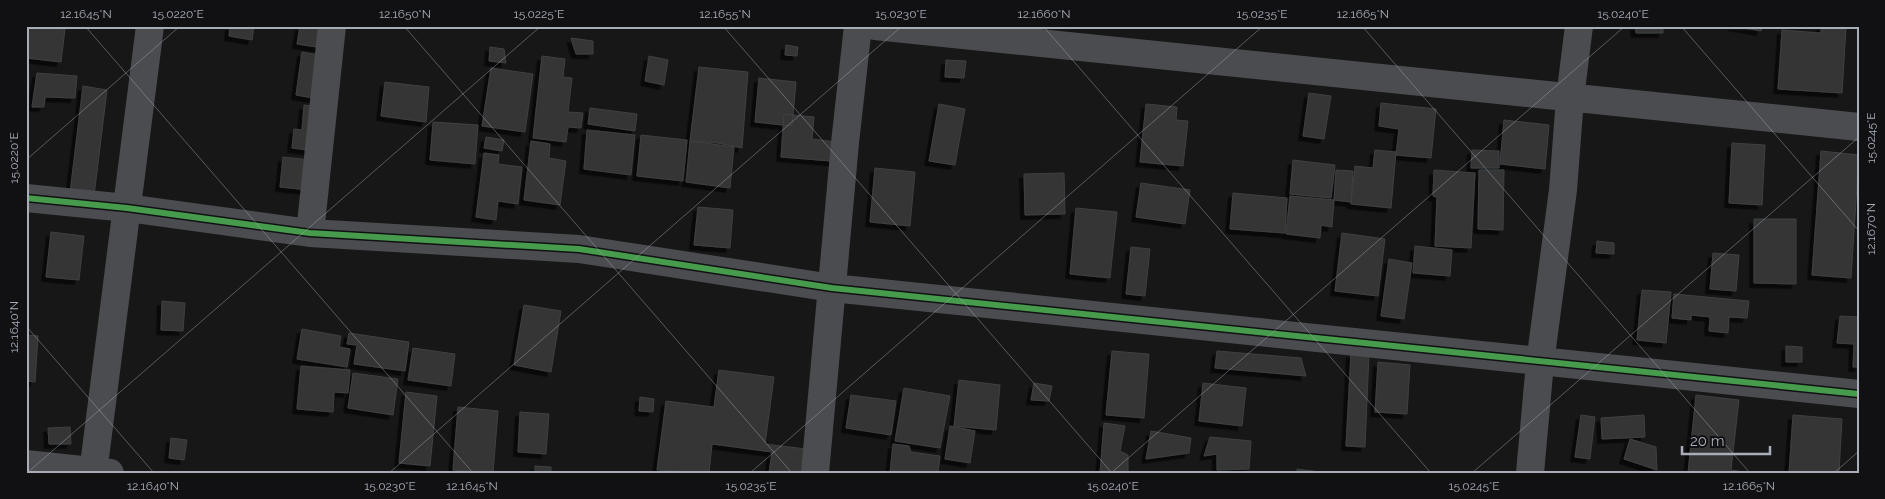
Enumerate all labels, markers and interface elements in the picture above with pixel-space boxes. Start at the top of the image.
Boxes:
text: 12.1645°N [60,7,112,21]
text: 15.0220°E [152,7,204,21]
text: 12.1650°N [379,7,431,21]
text: 15.0225°E [514,7,564,21]
text: 12.1655°N [699,7,751,21]
text: 15.0230°E [875,7,927,21]
text: 12.1660°N [1018,7,1070,21]
text: 15.0235°E [1237,7,1288,21]
text: 12.1665°N [1337,7,1389,21]
text: 15.0240°E [1597,7,1649,21]
text: 15.0245°E [1864,112,1878,164]
text: 15.0220°E [7,132,21,184]
text: 12.1670°N [1864,203,1878,255]
text: 12.1640°N [7,301,21,353]
scale bar [1682,424,1770,456]
text: 20 m [1690,432,1725,450]
text: 12.1640°N [127,479,179,493]
text: 15.0230°E [364,479,416,493]
text: 12.1645°N [446,479,498,493]
text: 15.0235°E [726,479,777,493]
text: 15.0240°E [1087,479,1139,493]
text: 15.0245°E [1448,479,1500,493]
text: 12.1665°N [1723,479,1775,493]

